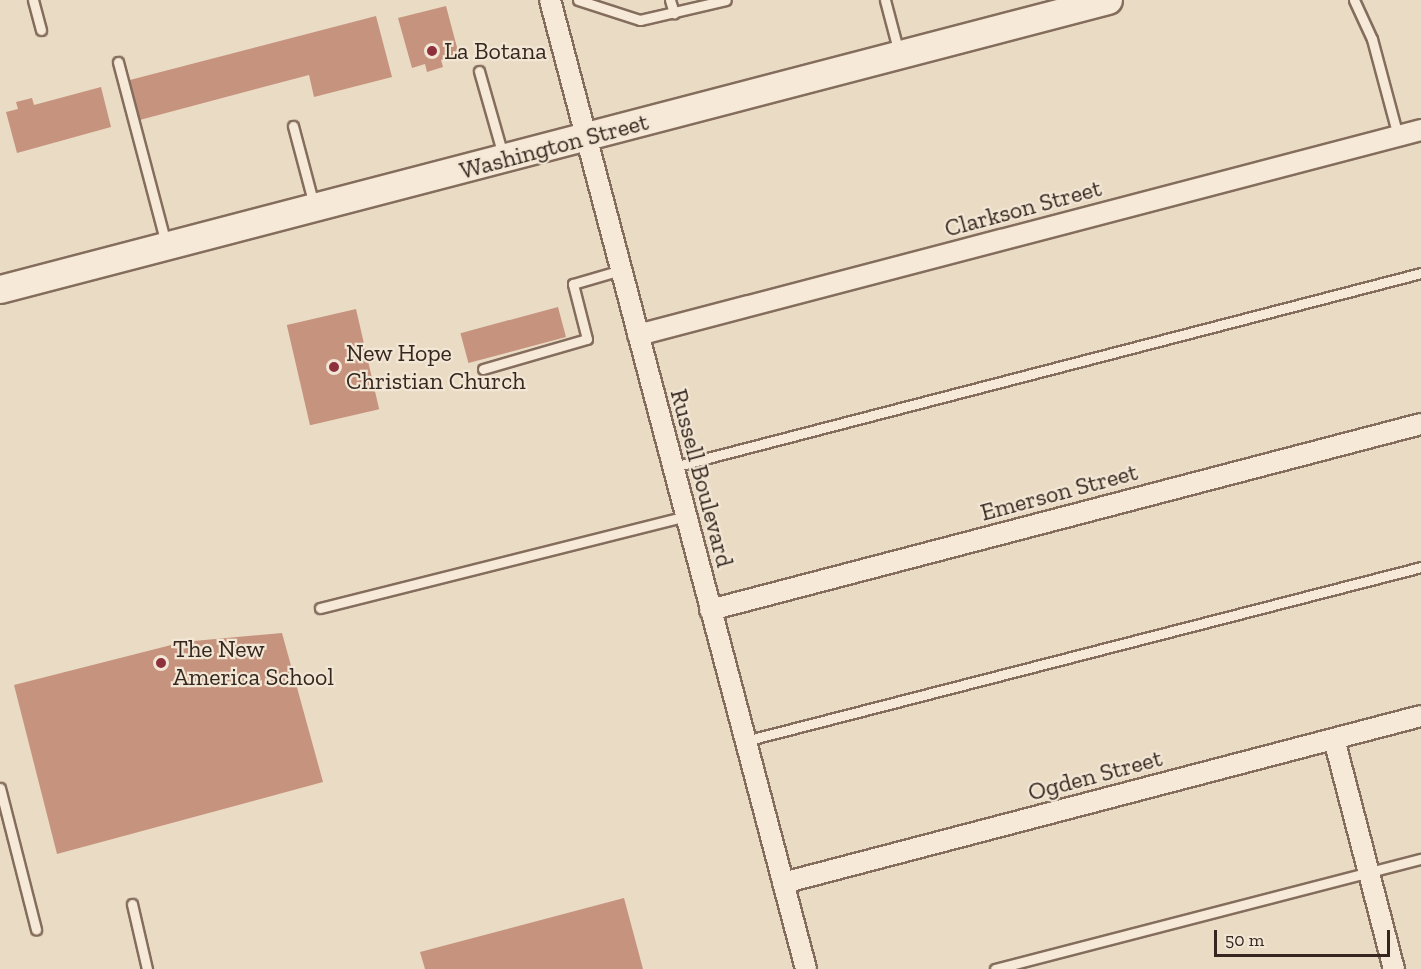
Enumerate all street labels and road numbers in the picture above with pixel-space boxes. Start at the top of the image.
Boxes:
street label: Washington Street [456,107,652,185]
street label: Clarkson Street [941,173,1105,243]
street label: Russell Boulevard [664,386,740,570]
street label: Emerson Street [977,457,1141,527]
street label: Ogden Street [1025,743,1165,807]

